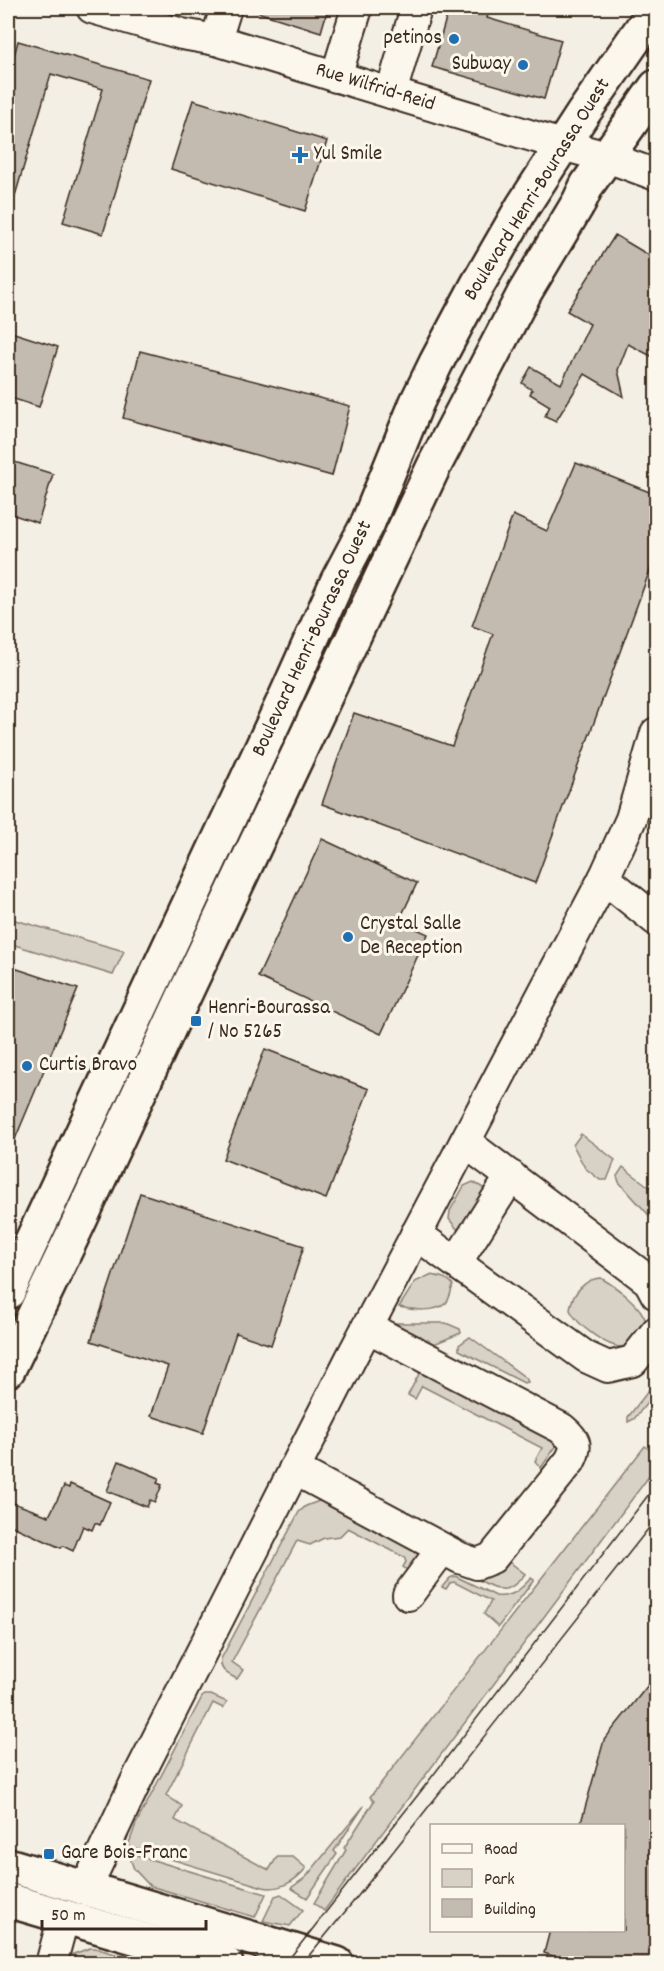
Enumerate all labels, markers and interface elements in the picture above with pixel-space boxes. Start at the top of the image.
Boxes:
place label: petinos [384,24,442,54]
marker: petinos [447,32,461,46]
place label: Subway [452,50,511,80]
street label: Rue Wilfrid-Reid [312,56,438,120]
marker: Subway [516,58,530,72]
street label: Boulevard Henri-Bourassa Ouest [457,73,619,307]
place label: Yul Smile [314,140,382,170]
marker: Yul Smile [291,146,309,164]
street label: Boulevard Henri-Bourassa Ouest [245,516,381,762]
place label: Crystal Salle De Reception [360,910,462,964]
marker: Crystal Salle De Reception [341,930,355,944]
place label: Henri-Bourassa / No 5265 [208,994,331,1048]
marker: Henri-Bourassa / No 5265 [189,1014,203,1028]
place label: Curtis Bravo [39,1051,137,1081]
marker: Curtis Bravo [20,1059,34,1073]
legend [430,1824,625,1932]
text: Road [484,1838,518,1863]
place label: Gare Bois-Franc [61,1839,188,1869]
marker: Gare Bois-Franc [42,1847,56,1861]
text: Park [484,1868,515,1893]
scale bar [42,1893,206,1931]
text: Building [484,1898,536,1923]
text: 50 m [51,1904,86,1929]

